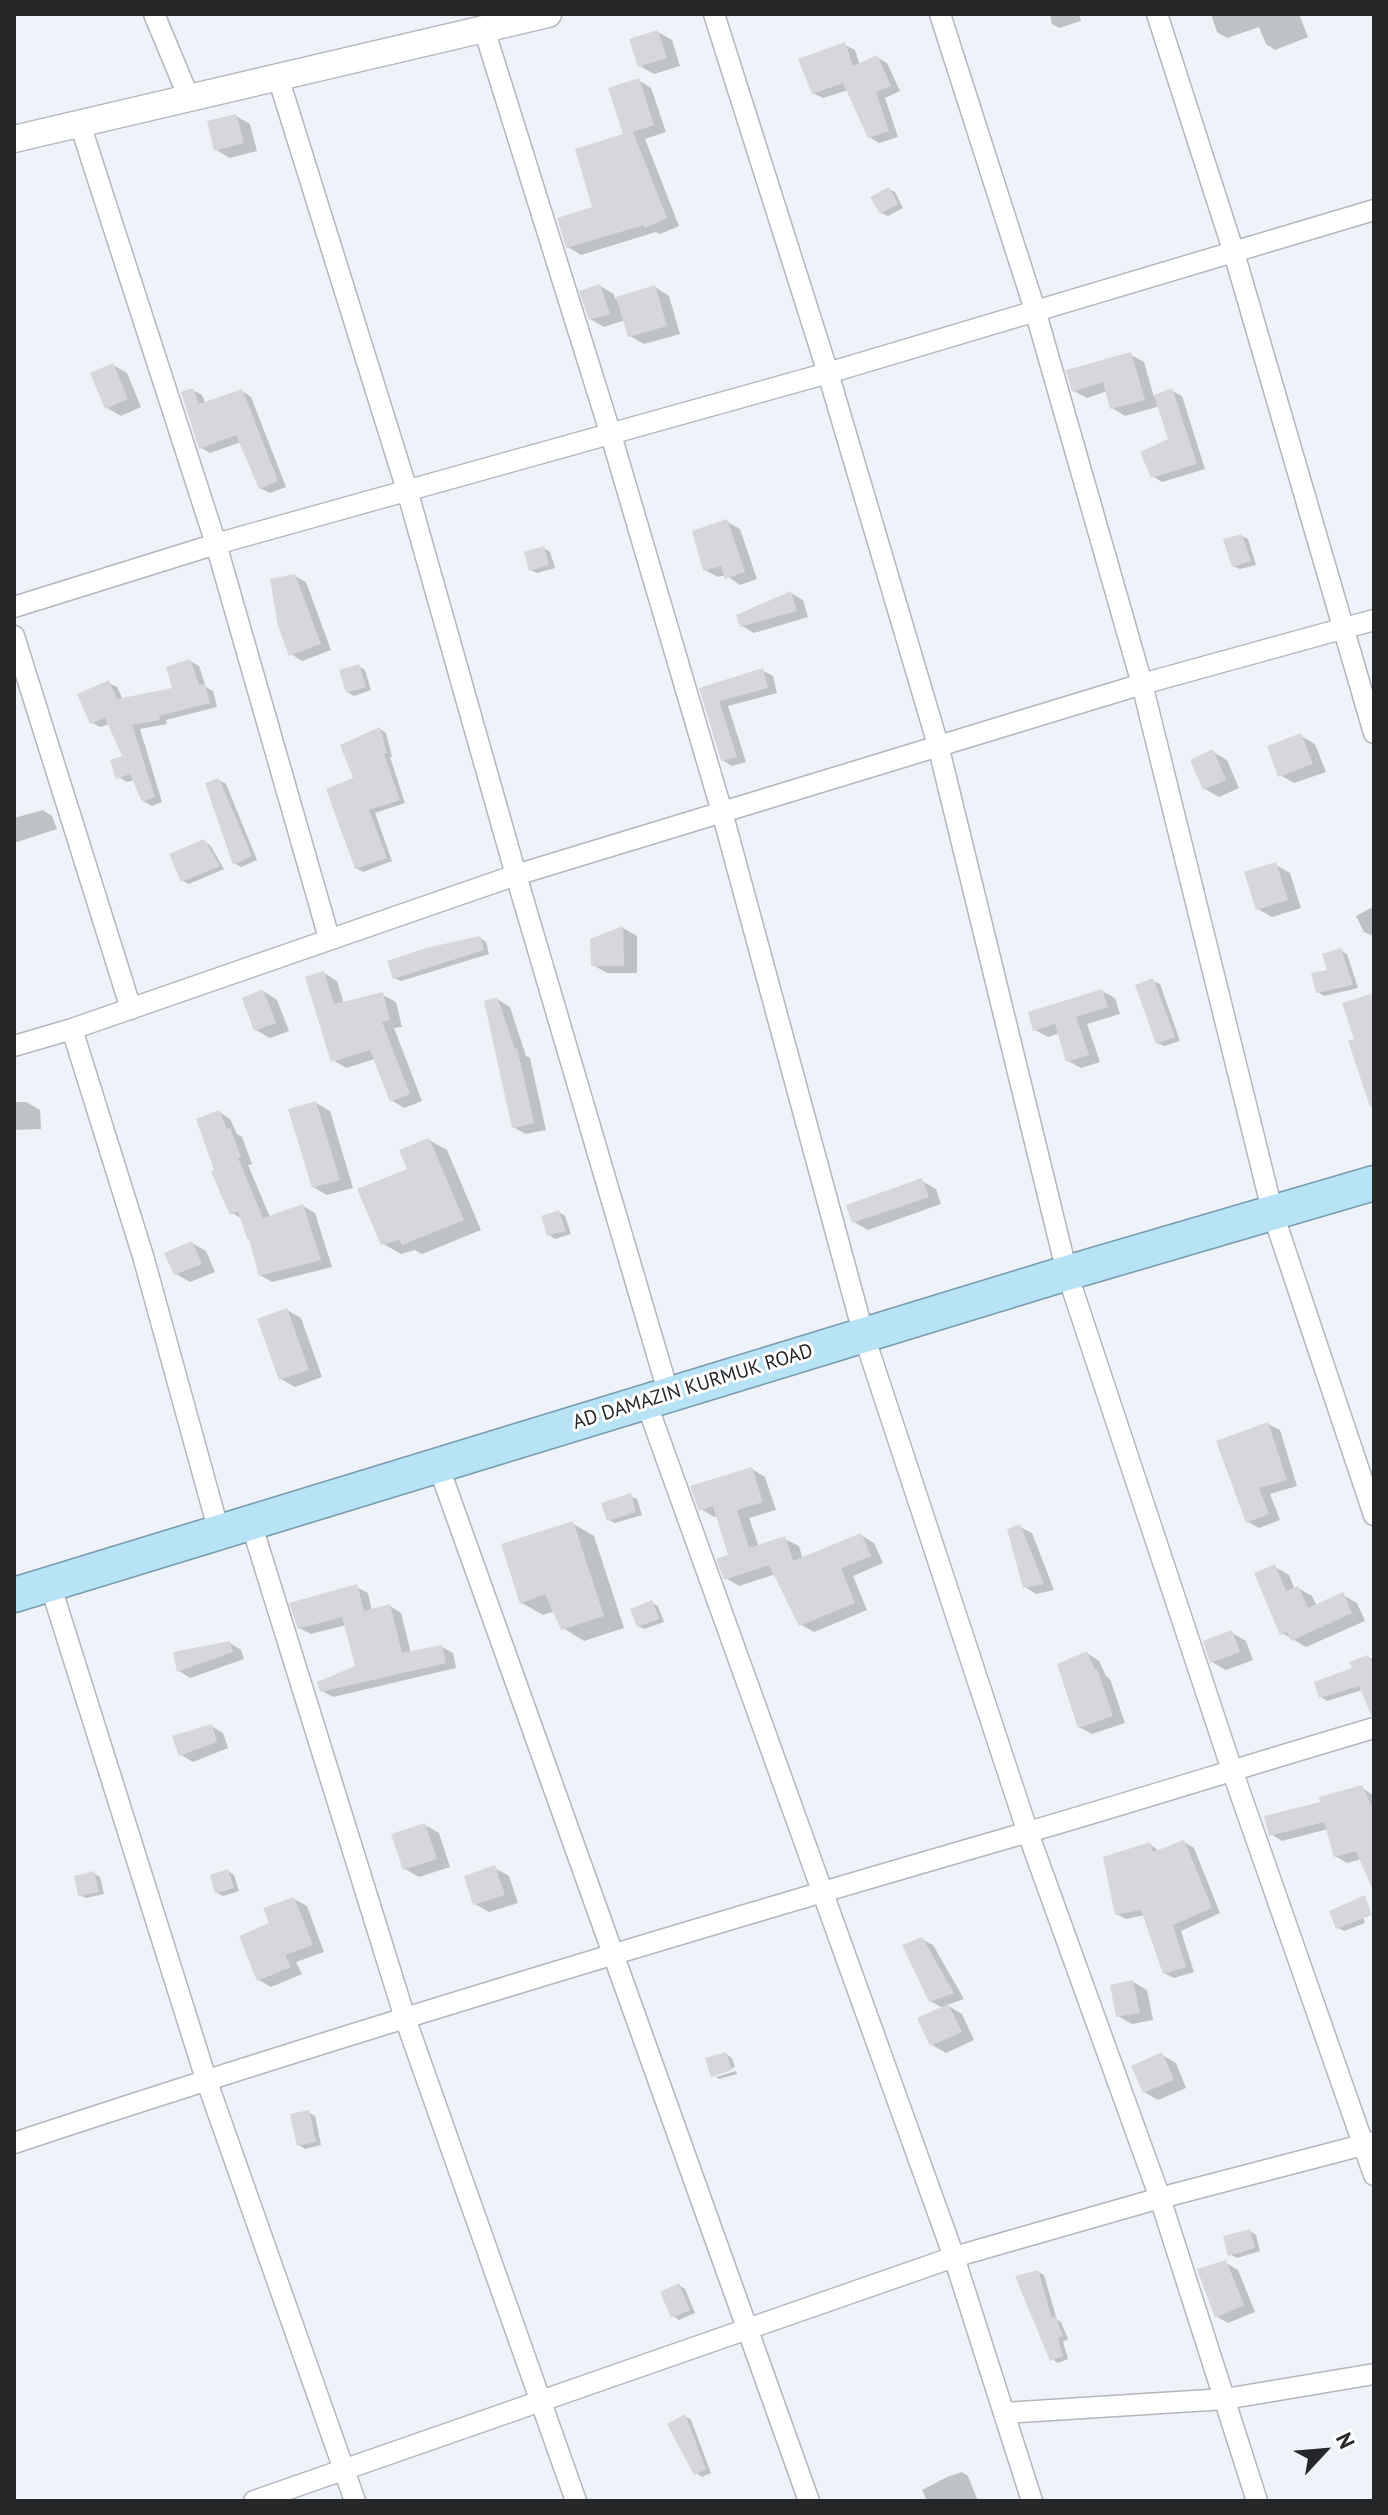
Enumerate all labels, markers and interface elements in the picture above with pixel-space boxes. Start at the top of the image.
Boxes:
street label: AD DAMAZIN KURMUK ROAD [570,1339,816,1435]
north arrow [1284,2411,1364,2491]
text: N [1330,2428,1361,2453]

